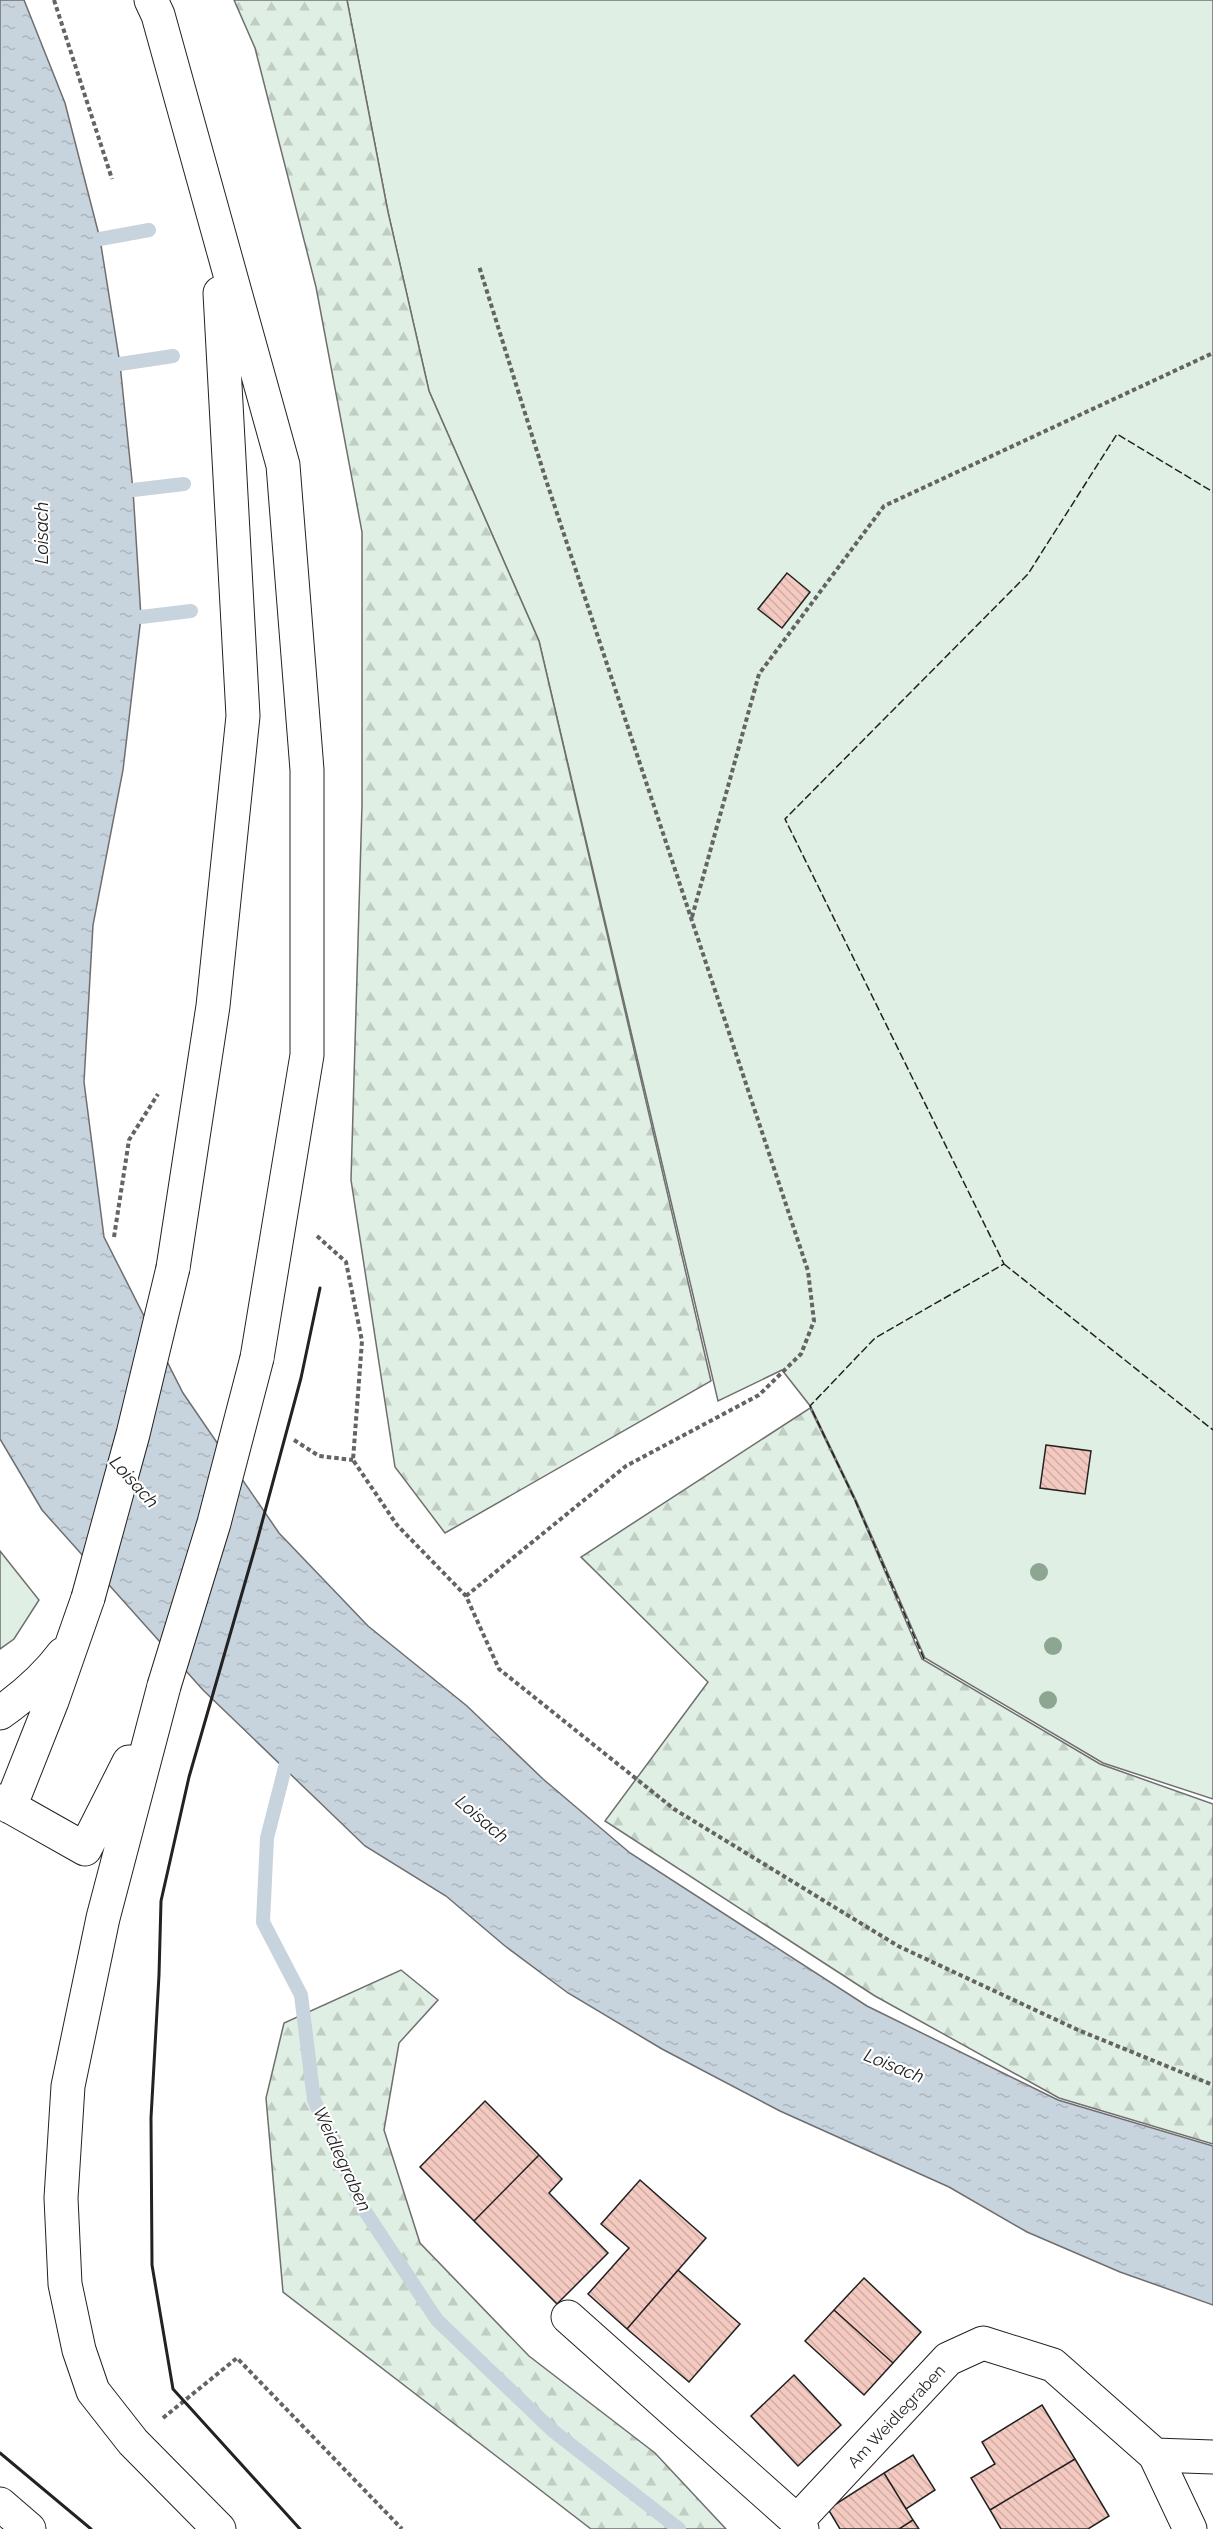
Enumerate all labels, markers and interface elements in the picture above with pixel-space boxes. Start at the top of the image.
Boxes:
water label: Loisach [31,502,52,564]
water label: Loisach [106,1451,163,1512]
water label: Loisach [452,1790,513,1847]
water label: Loisach [861,2044,927,2087]
water label: Weidlegraben [309,2103,376,2214]
street label: Am Weidlegraben [844,2361,949,2472]

